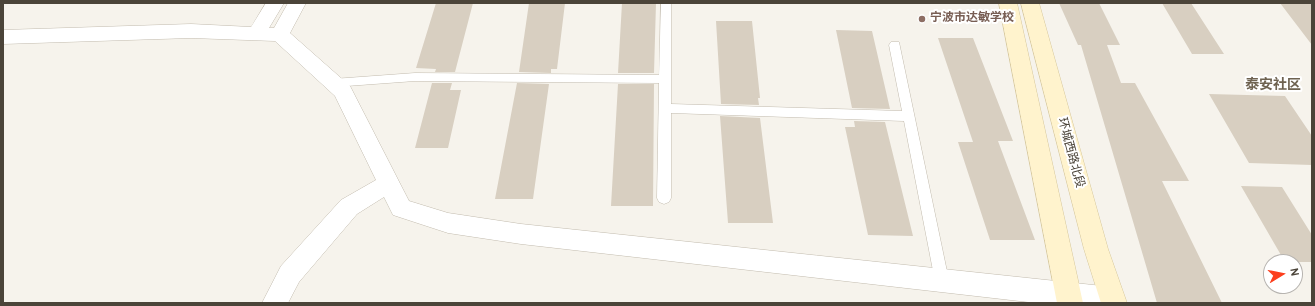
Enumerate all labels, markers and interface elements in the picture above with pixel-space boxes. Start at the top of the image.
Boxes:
place label: 宁波市达敏学校 [930,12,1014,26]
marker: 宁波市达敏学校 [917,14,927,24]
district label: 泰安社区 [1245,78,1301,94]
street label: 环城西路北段 [1054,116,1086,190]
north arrow [1263,254,1303,294]
text: N [1286,267,1301,277]

